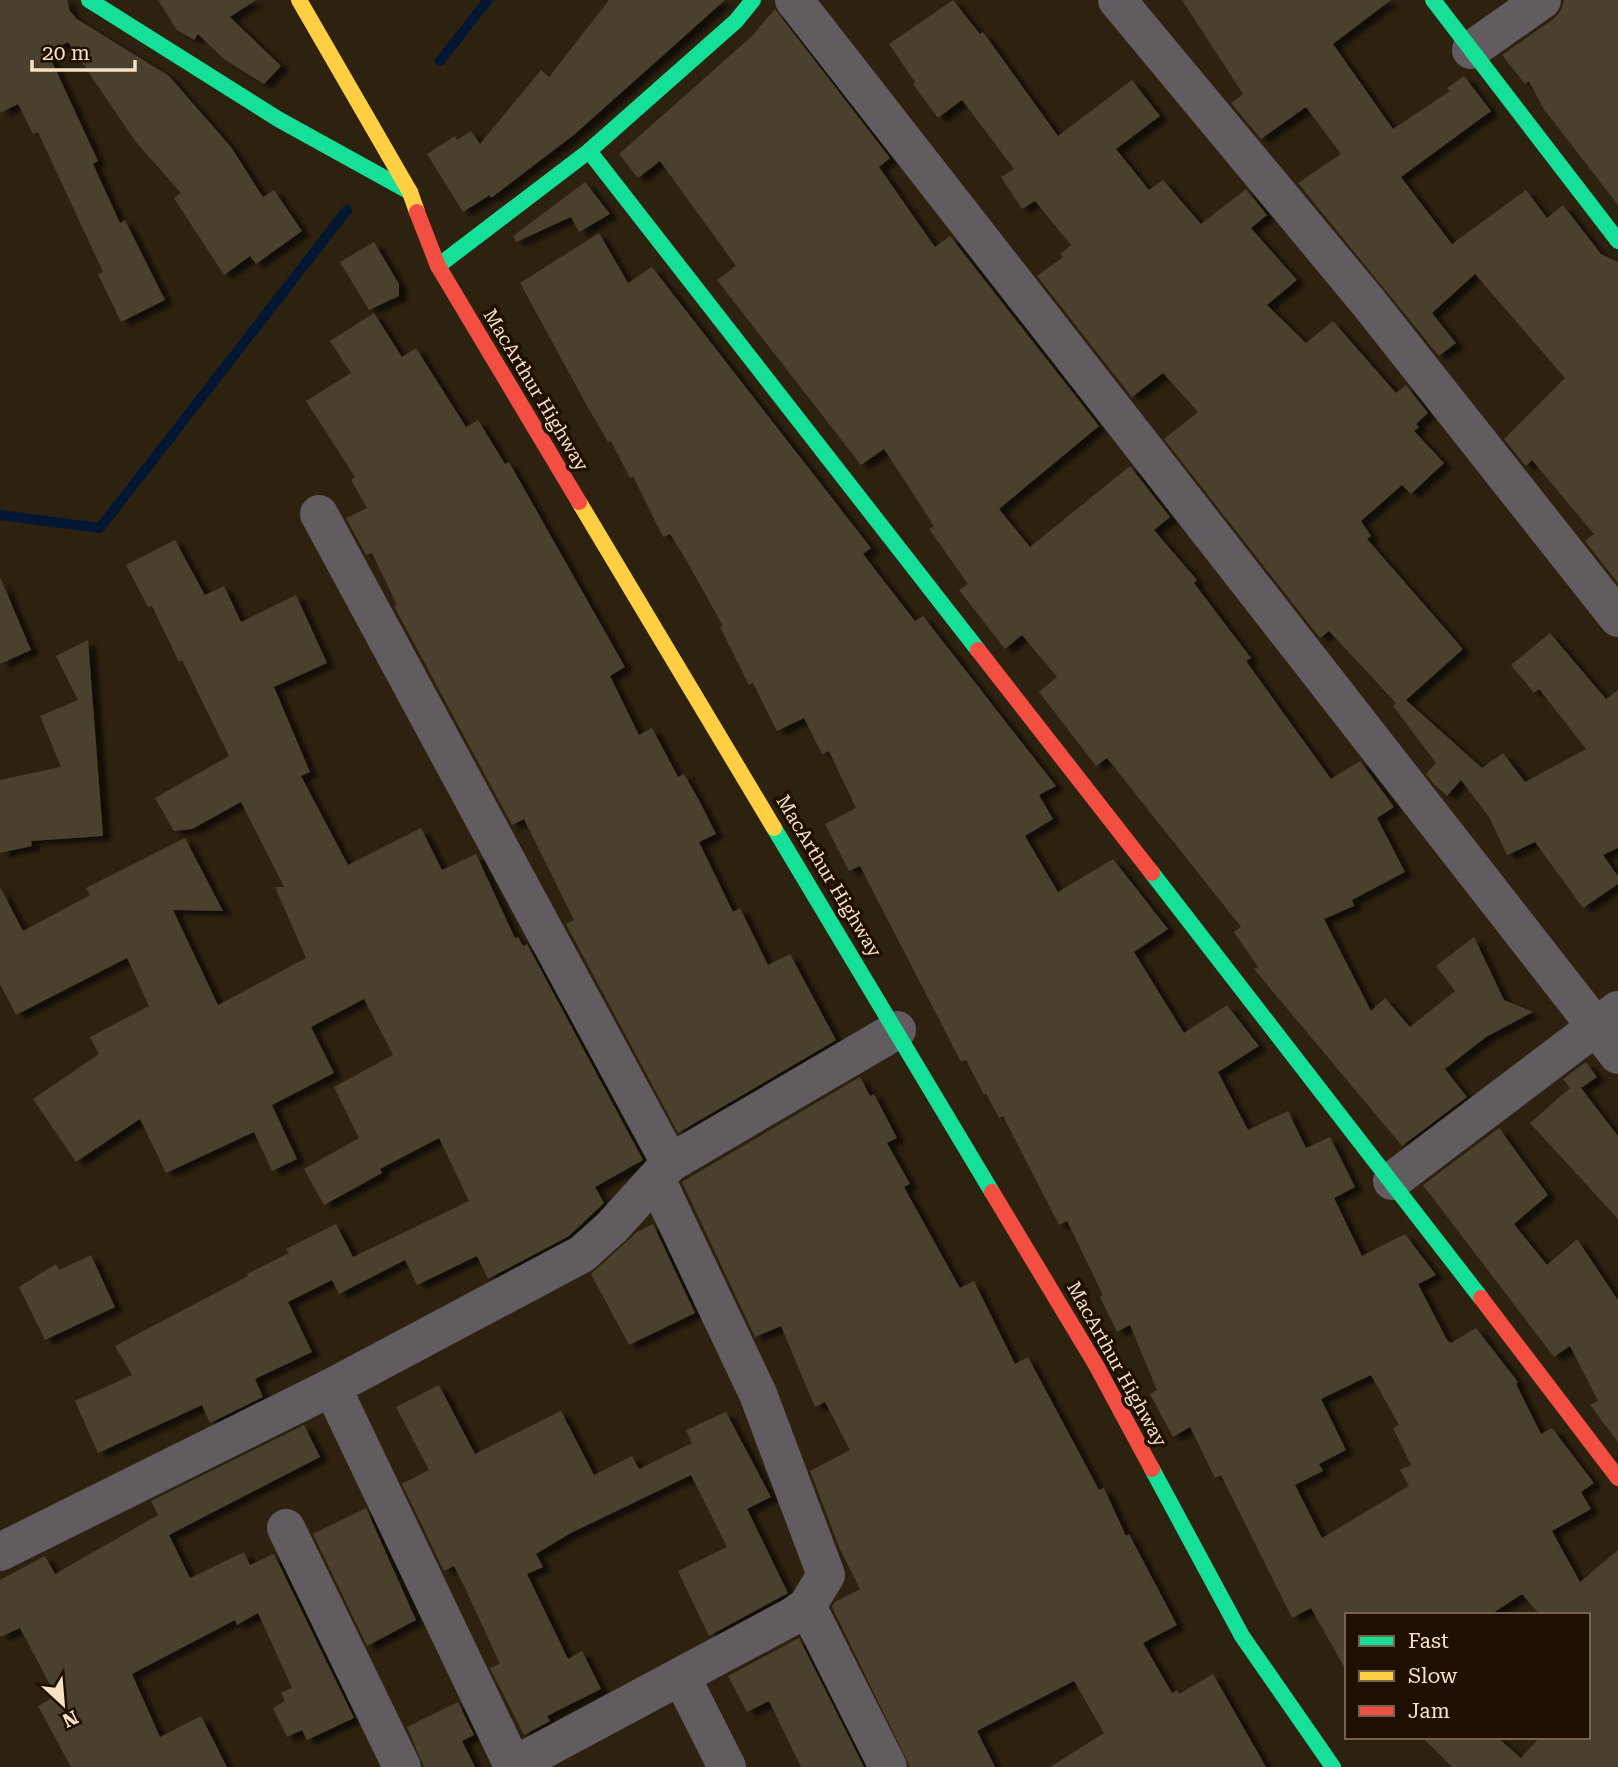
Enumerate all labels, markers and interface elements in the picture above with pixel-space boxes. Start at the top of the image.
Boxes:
scale bar [32,28,135,72]
text: 20 m [42,41,90,65]
street label: MacArthur Highway [479,305,594,476]
street label: MacArthur Highway [772,791,887,962]
street label: MacArthur Highway [1062,1278,1172,1451]
legend [1345,1613,1590,1739]
text: Fast [1408,1629,1449,1653]
text: Slow [1408,1664,1458,1688]
north arrow [28,1669,98,1739]
text: Jam [1408,1699,1450,1723]
text: N [58,1705,82,1733]

